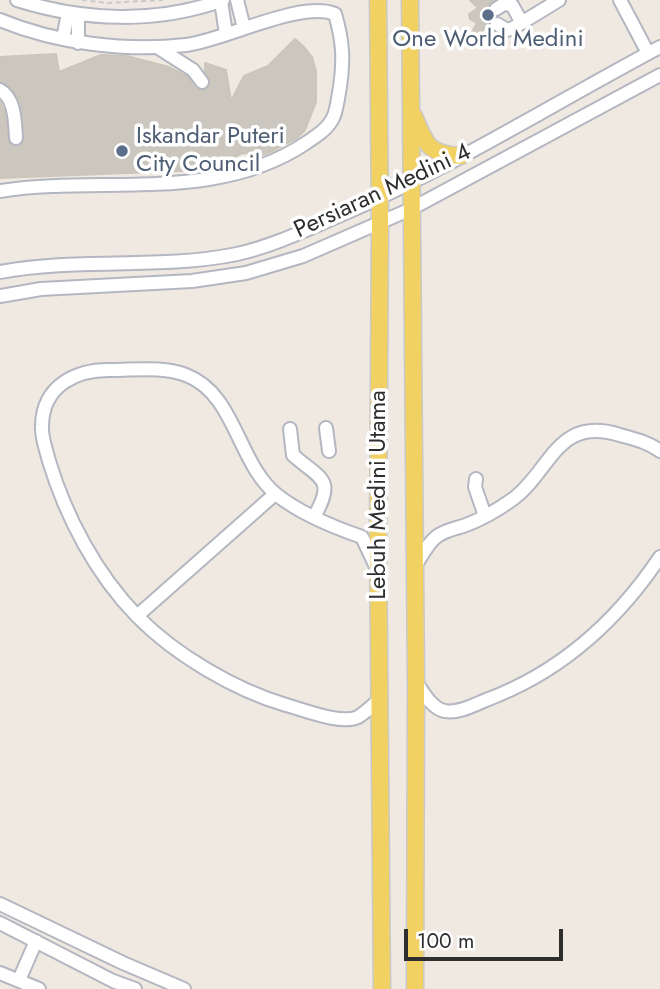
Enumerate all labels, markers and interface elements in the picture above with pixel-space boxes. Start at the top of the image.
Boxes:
marker: One World Medini [480,7,496,23]
place label: One World Medini [392,26,584,54]
place label: Iskandar Puteri City Council [136,123,285,179]
street label: Persiaran Medini 4 [290,138,476,246]
marker: Iskandar Puteri City Council [114,143,130,159]
street label: Lebuh Medini Utama [365,390,393,600]
scale bar [408,916,567,960]
text: 100 m [417,926,474,956]

